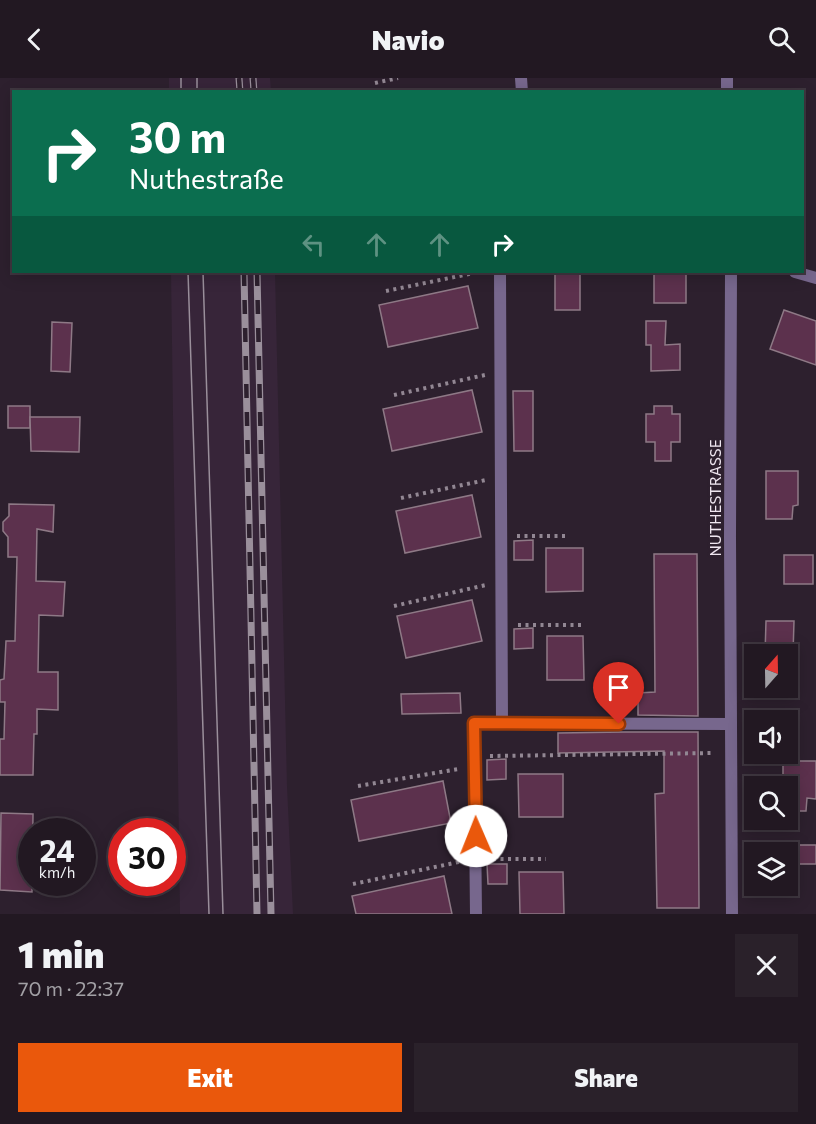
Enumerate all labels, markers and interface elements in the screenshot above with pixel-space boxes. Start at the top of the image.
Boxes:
icon: back [18,23,51,56]
text: Navio [371,23,445,56]
icon: search [765,23,798,56]
text: 30 m [129,110,226,162]
icon: right [30,114,108,192]
text: Nuthestraße [129,162,284,195]
icon: left [297,228,330,261]
icon: ahead [360,228,393,261]
icon: ahead [423,228,456,261]
icon: right [486,228,519,261]
street label: NUTHESTRASSE [706,439,724,557]
north arrow [744,644,798,698]
map controls [744,644,798,896]
pin [593,662,644,724]
icon: arrive [602,671,635,704]
button: sound [744,710,798,764]
button: search [744,776,798,830]
position arrow [444,804,508,868]
speed limit sign: 30 [108,818,186,896]
text: 24 [39,831,75,868]
button: layers [744,842,798,896]
text: km/h [39,863,75,881]
text: 1 min [18,931,104,975]
button: close [735,934,798,997]
text: 70 m · 22:37 [18,976,124,1000]
button: Exit [18,1043,402,1112]
button: Share [414,1043,798,1112]

